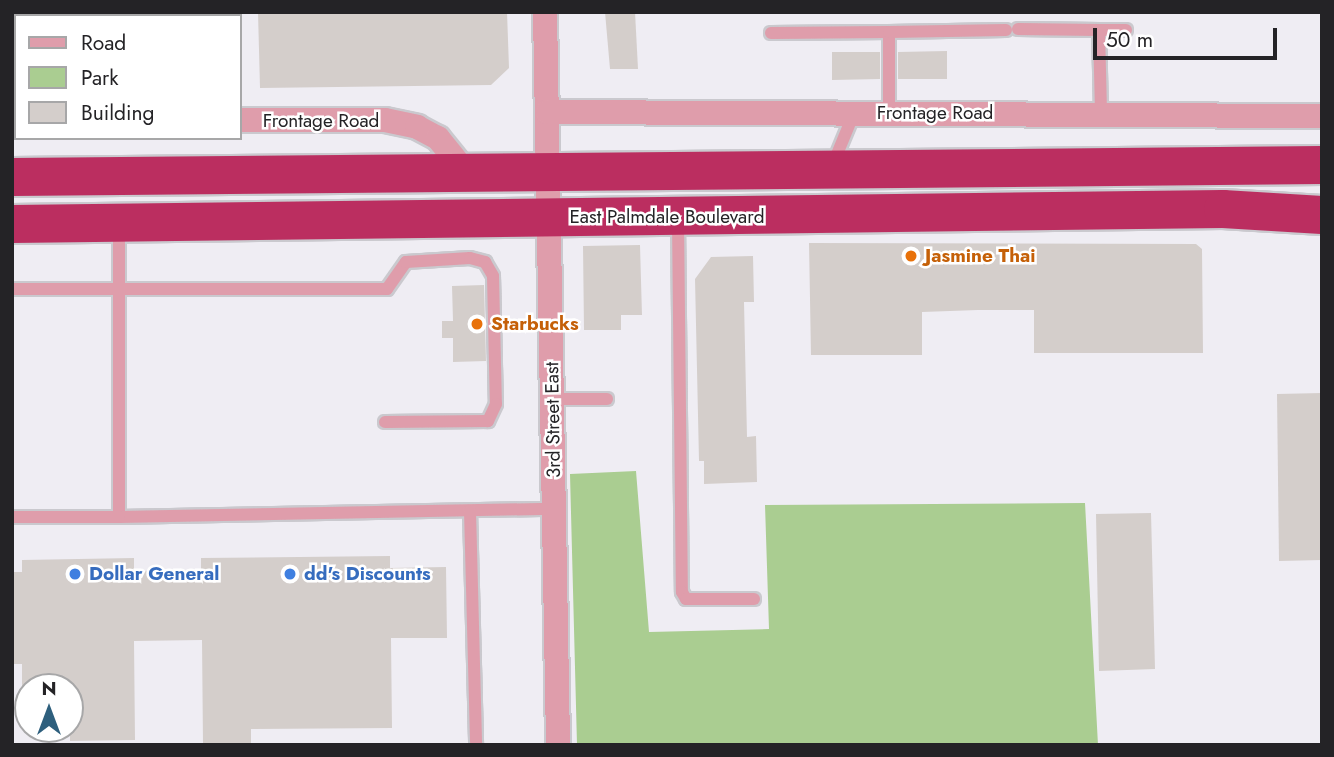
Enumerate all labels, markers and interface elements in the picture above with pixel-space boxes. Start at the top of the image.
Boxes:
legend [14,14,242,140]
scale bar [1096,14,1280,58]
text: 50 m [1106,25,1153,55]
text: Road [81,28,126,58]
text: Park [81,63,118,93]
text: Building [81,98,154,128]
street label: Frontage Road [877,102,993,124]
street label: Frontage Road [263,110,379,132]
street label: East Palmdale Boulevard [569,206,765,228]
place label: Jasmine Thai [925,245,1035,267]
marker: Jasmine Thai [903,248,919,264]
place label: Starbucks [491,313,579,335]
marker: Starbucks [469,316,485,332]
street label: 3rd Street East [541,362,565,478]
place label: Dollar General [89,563,219,585]
place label: dd's Discounts [304,563,431,585]
marker: Dollar General [67,566,83,582]
marker: dd's Discounts [282,566,298,582]
north arrow [14,673,84,743]
text: N [41,675,57,702]

